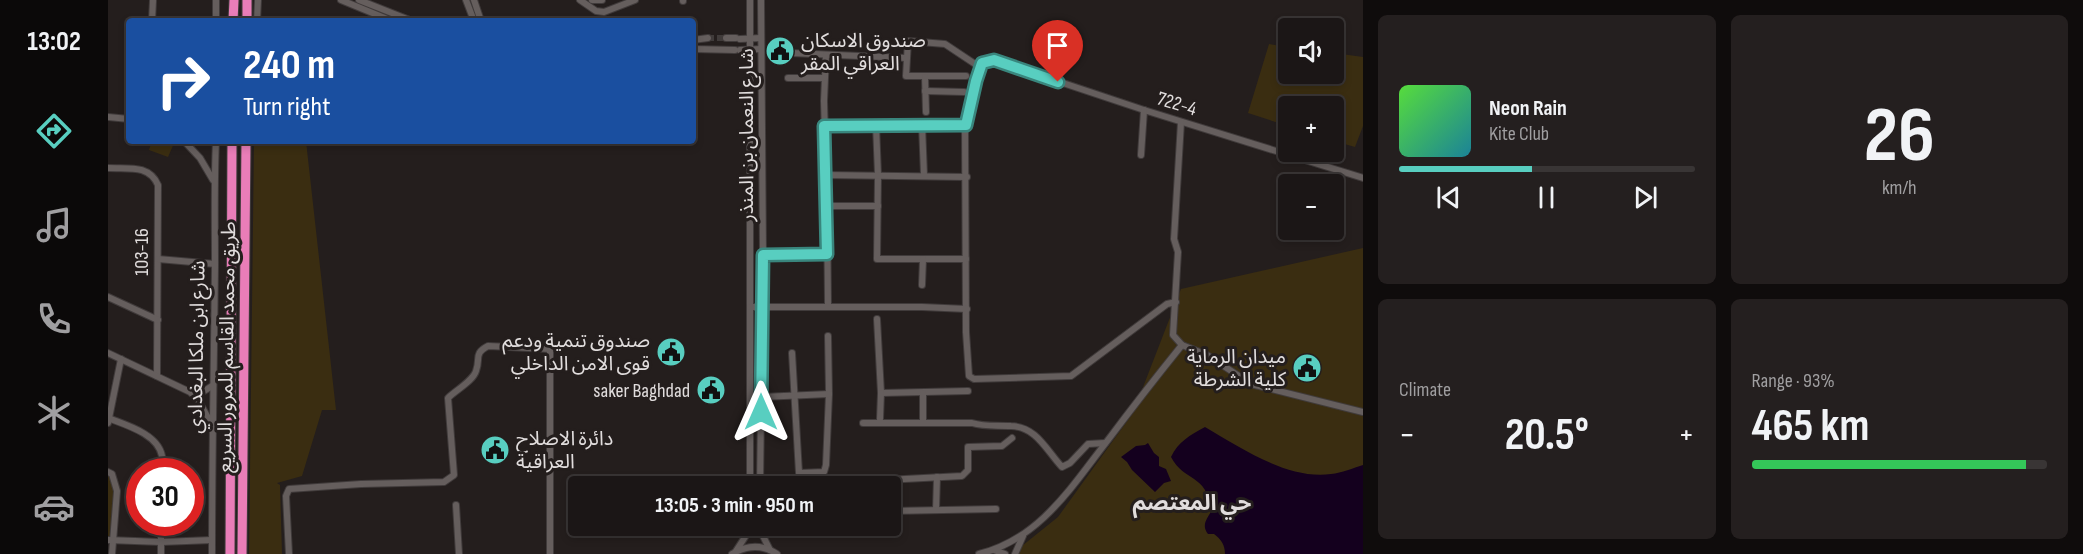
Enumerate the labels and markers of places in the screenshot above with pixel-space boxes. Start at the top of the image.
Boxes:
pin [1032,20,1083,82]
place label: صندوق الاسكان العراقي المقر [800,29,926,79]
public building icon: صندوق الاسكان العراقي المقر [764,35,796,67]
place label: صندوق تنمية ودعم قوى الامن الداخلي [502,329,650,379]
public building icon: صندوق تنمية ودعم قوى الامن الداخلي [655,336,687,368]
place label: ميدان الرماية كلية الشرطة [1187,345,1287,392]
public building icon: ميدان الرماية كلية الشرطة [1291,352,1323,384]
public building icon: saker Baghdad [695,374,727,406]
place label: saker Baghdad [593,379,690,403]
place label: دائرة الاصلاح العراقية [516,427,613,474]
public building icon: دائرة الاصلاح العراقية [479,434,511,466]

